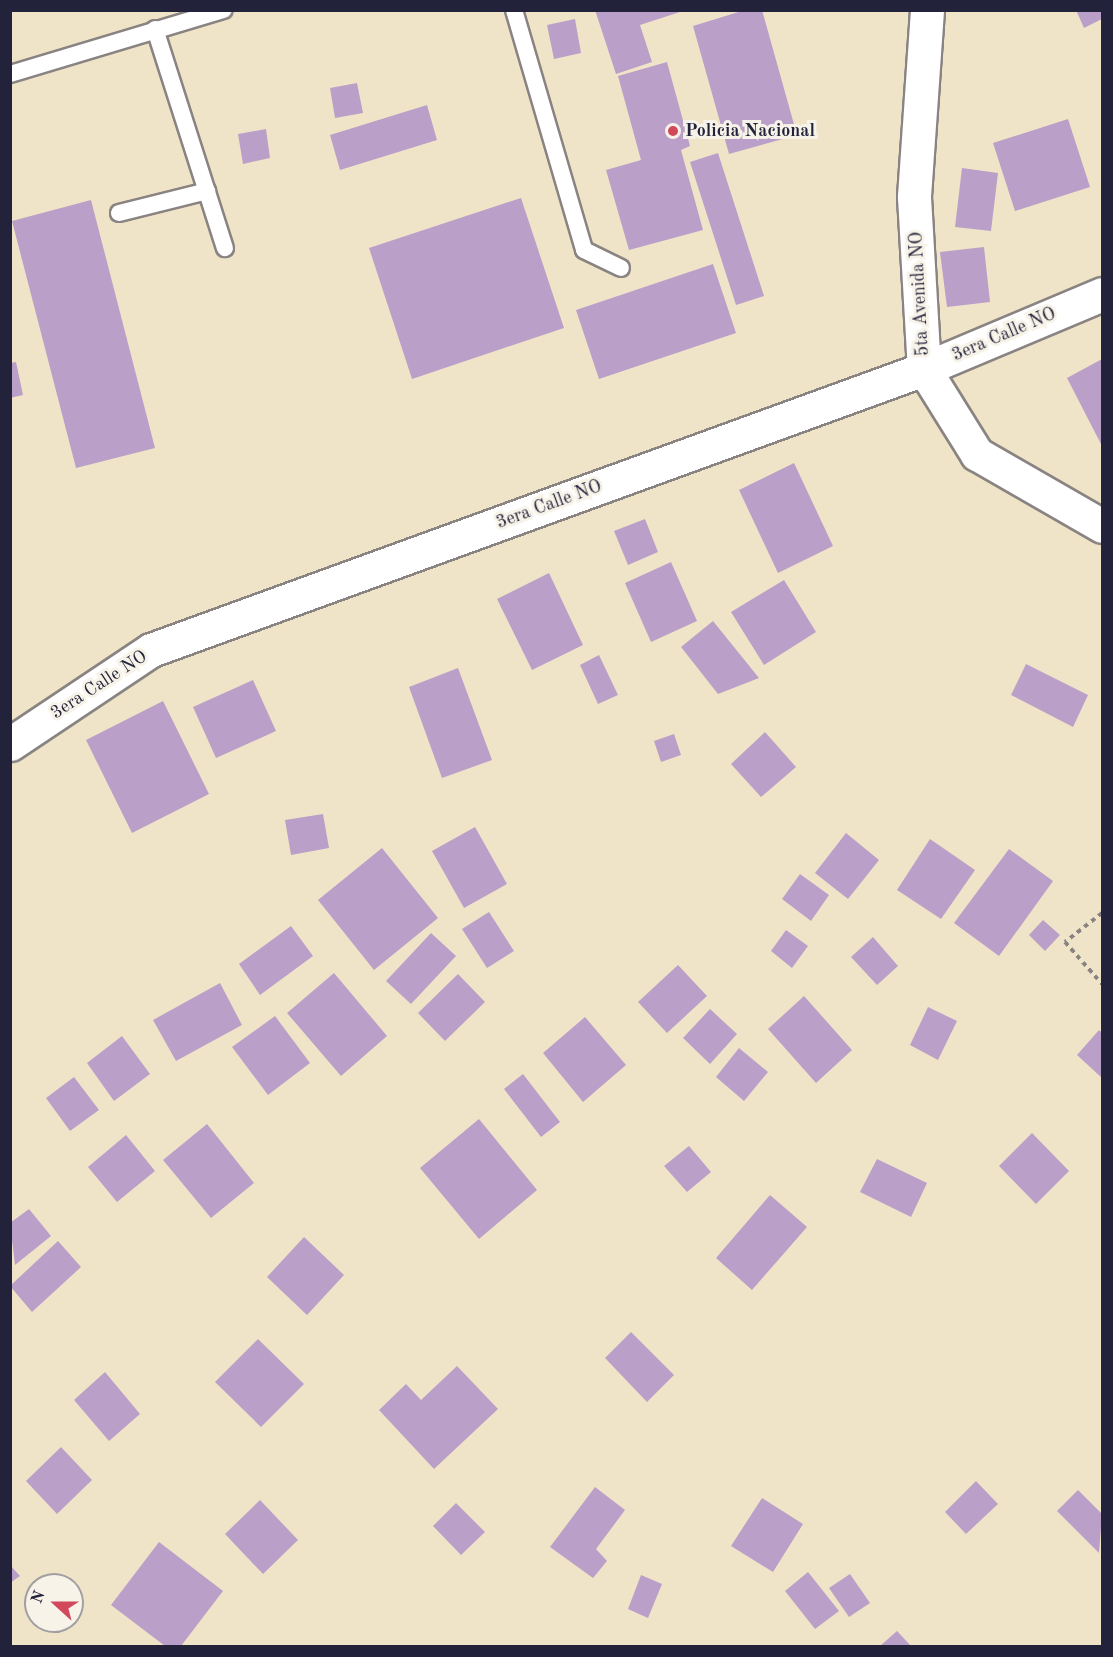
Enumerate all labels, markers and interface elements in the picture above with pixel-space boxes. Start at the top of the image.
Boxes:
place label: Policia Nacional [685,120,815,142]
marker: Policia Nacional [666,124,680,138]
street label: 5ta Avenida NO [906,231,934,357]
street label: 3era Calle NO [949,303,1059,367]
street label: 3era Calle NO [493,476,605,534]
street label: 3era Calle NO [47,646,151,724]
north arrow [24,1573,84,1633]
text: N [29,1589,49,1606]

